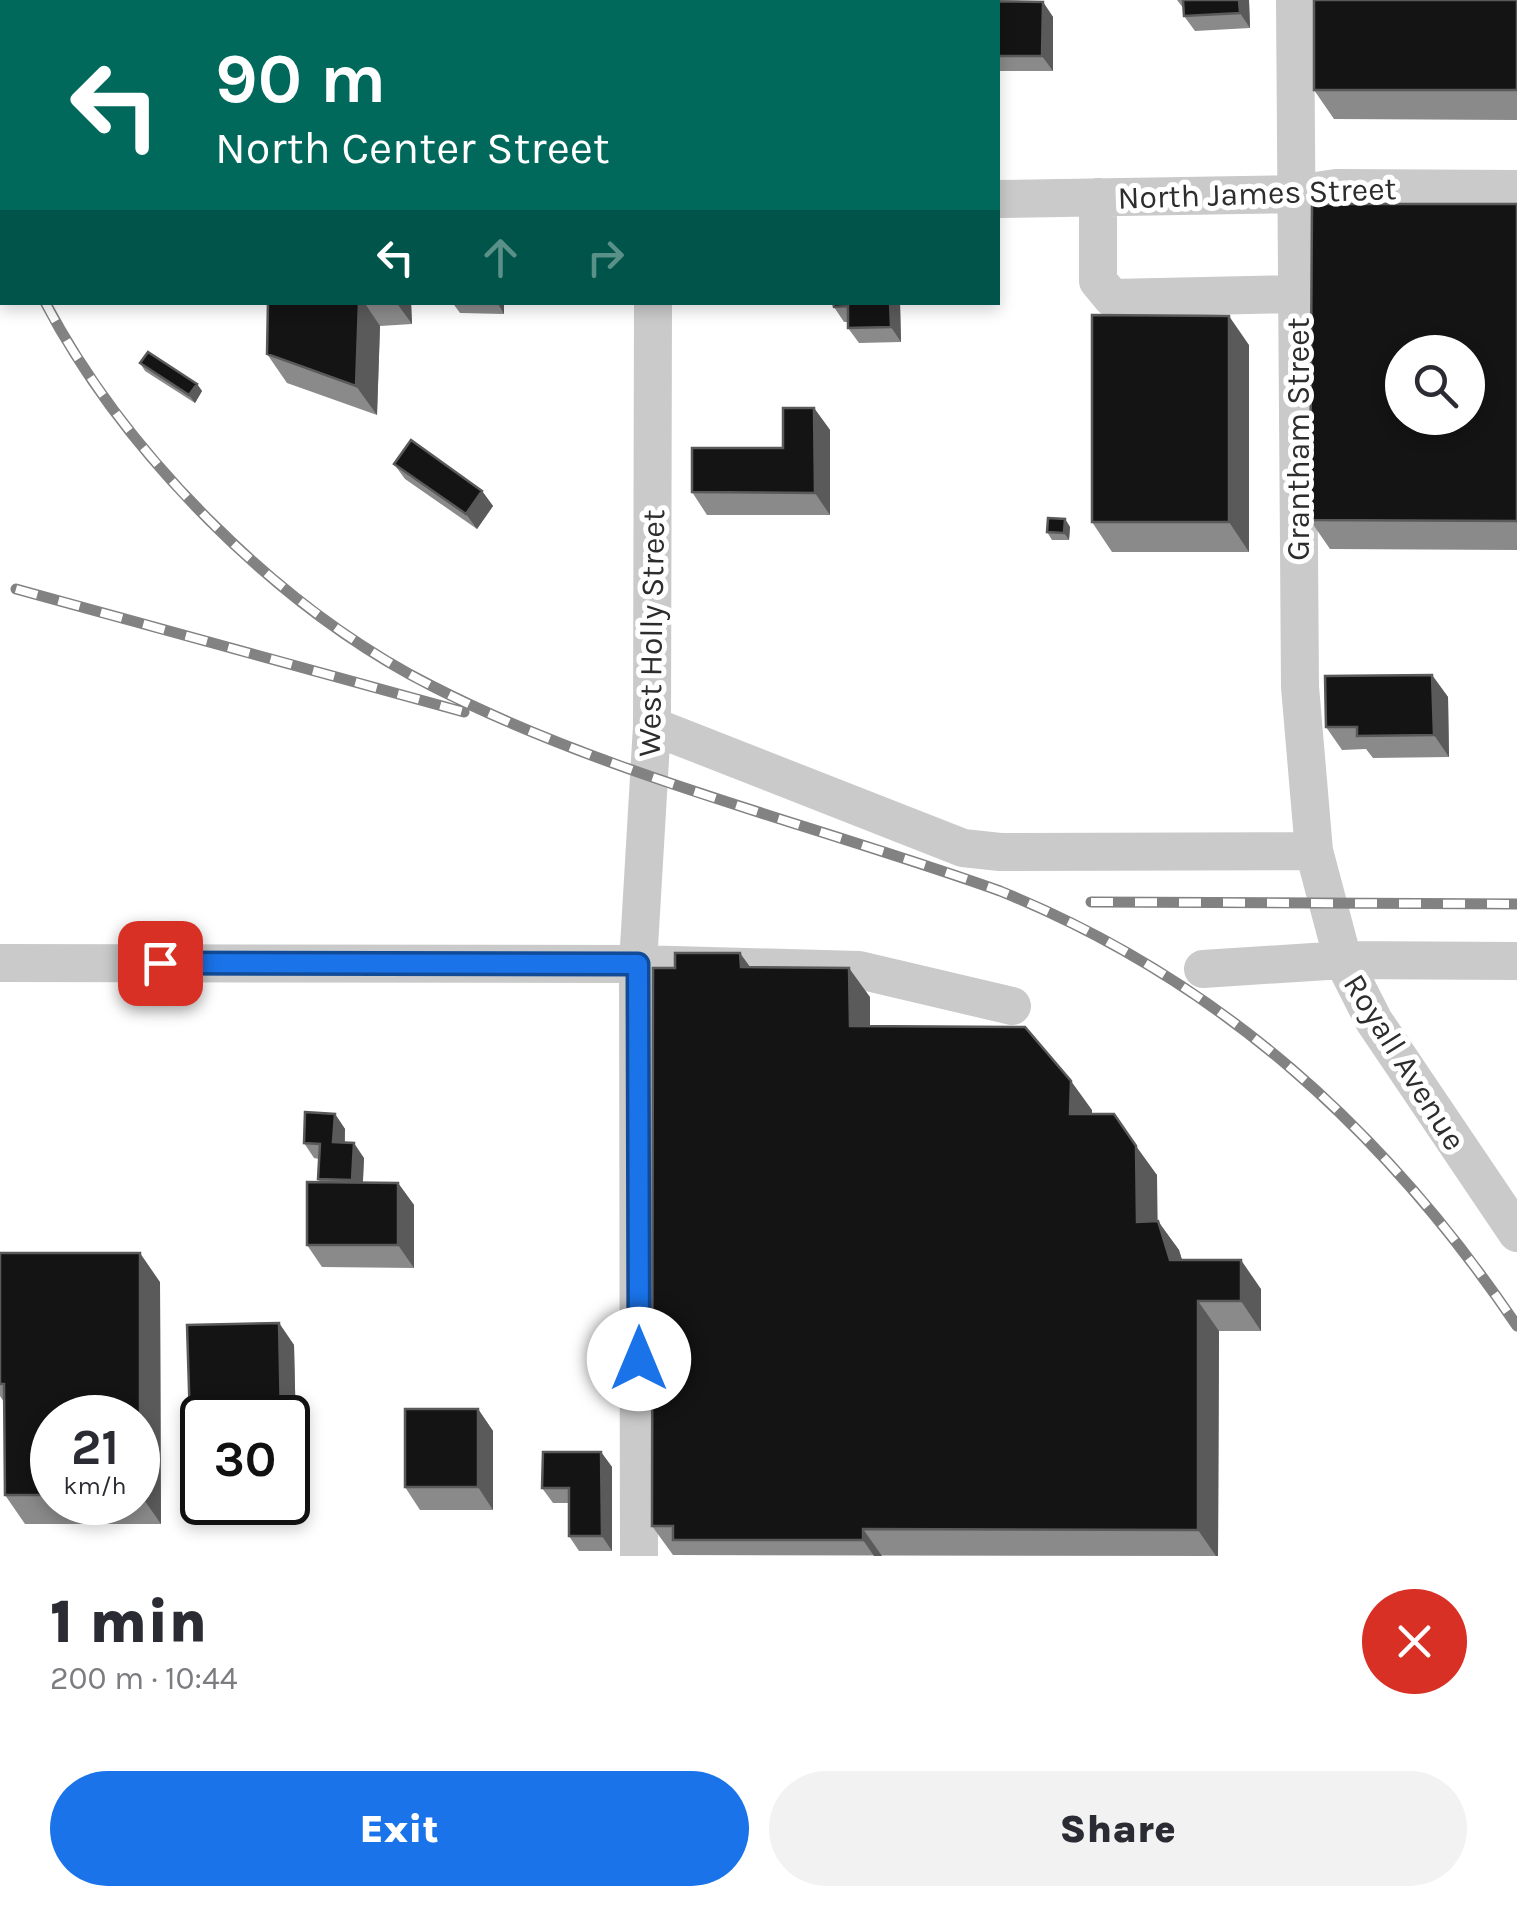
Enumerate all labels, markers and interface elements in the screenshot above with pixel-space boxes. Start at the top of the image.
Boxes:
text: 90 m [215,38,386,120]
icon: left [50,40,180,170]
text: North Center Street [215,122,610,174]
street label: North James Street [1117,170,1397,217]
icon: left [368,230,423,285]
icon: ahead [473,230,528,285]
icon: right [578,230,633,285]
street label: Grantham Street [1280,317,1317,561]
map controls [1385,335,1485,435]
button: search [1385,335,1485,435]
street label: West Holly Street [631,509,672,757]
pin [118,921,203,1006]
icon: arrive [133,936,188,991]
street label: Royall Avenue [1336,967,1473,1157]
position arrow [587,1307,691,1411]
speed limit sign: 30 [180,1395,310,1525]
text: 21 [71,1418,119,1477]
text: km/h [63,1471,127,1500]
text: 1 min [50,1587,207,1657]
button: close [1362,1589,1467,1694]
text: 200 m · 10:44 [50,1660,238,1697]
button: Exit [50,1771,749,1886]
button: Share [769,1771,1467,1886]

